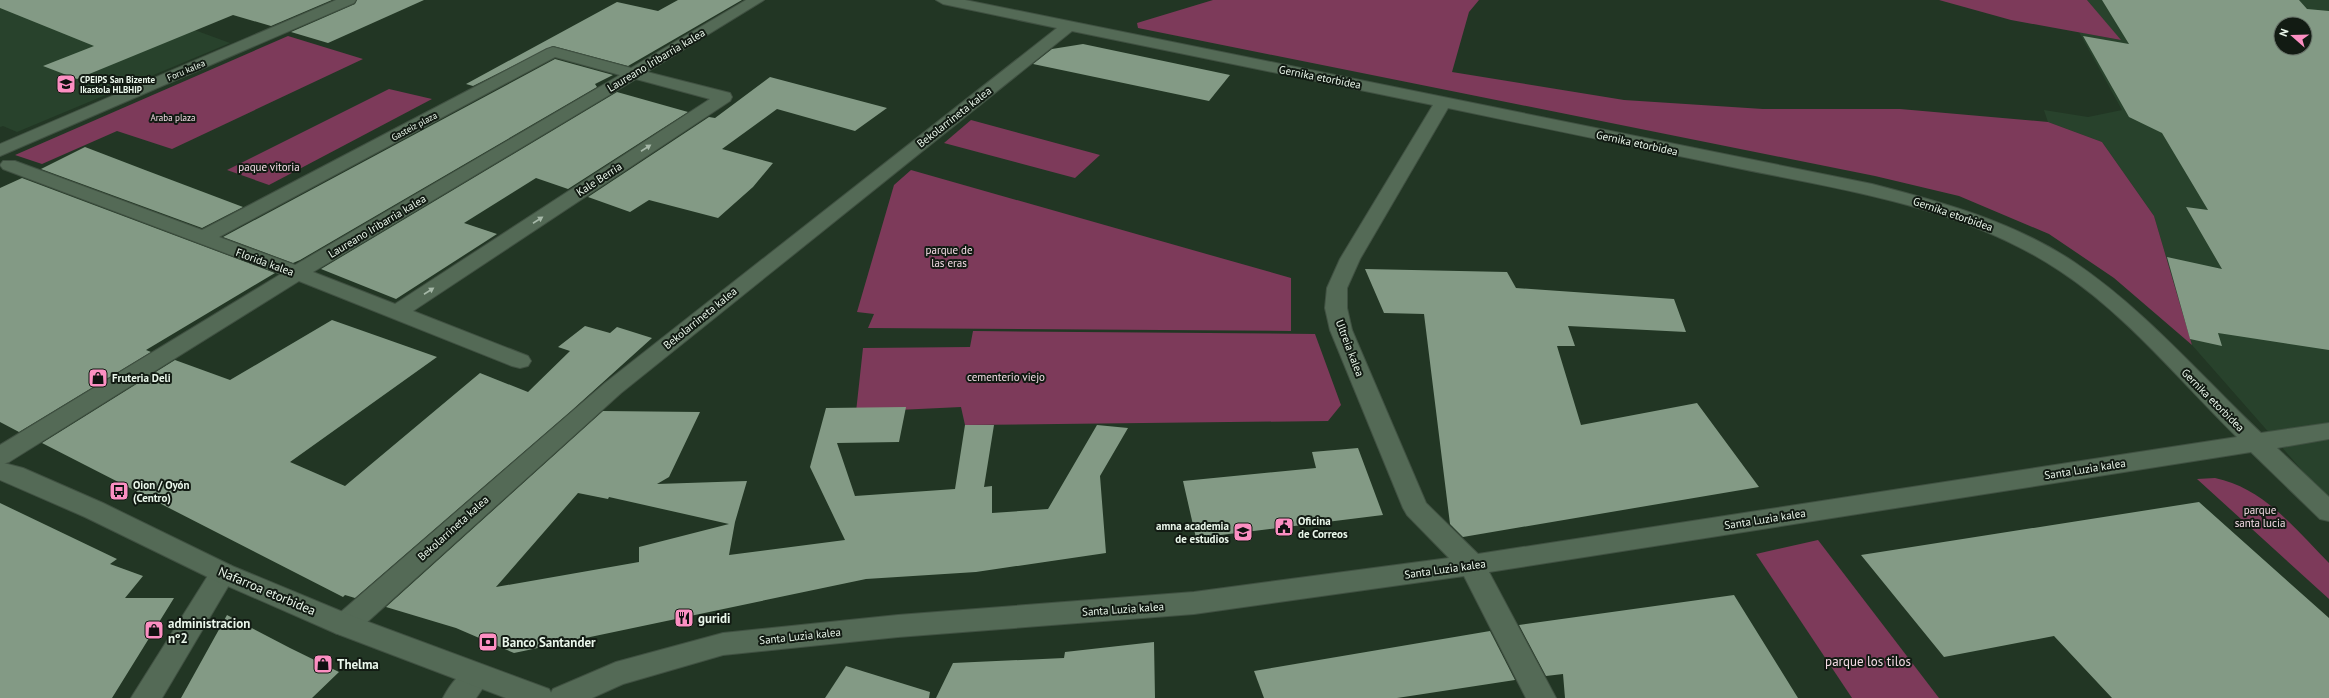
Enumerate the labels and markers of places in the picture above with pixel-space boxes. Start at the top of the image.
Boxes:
school or university icon: CPEIPS San Bizente Ikastola HLBHIP [55,73,77,95]
place label: CPEIPS San Bizente Ikastola HLBHIP [80,74,155,95]
shop icon: Fruteria Deli [87,367,109,389]
place label: Fruteria Deli [112,371,171,385]
place label: Oion / Oyón (Centro) [133,478,190,505]
bus stop icon: Oion / Oyón (Centro) [108,480,130,502]
place label: Oficina de Correos [1298,514,1348,541]
public building icon: Oficina de Correos [1273,516,1295,538]
place label: amna academia de estudios [1156,519,1229,546]
school or university icon: amna academia de estudios [1232,521,1254,543]
restaurant icon: guridi [673,607,695,629]
place label: guridi [698,610,731,627]
place label: administracion nº2 [168,615,250,647]
shop icon: administracion nº2 [143,619,165,641]
bank icon: Banco Santander [477,631,499,653]
place label: Banco Santander [502,634,596,651]
shop icon: Thelma [312,653,334,675]
place label: Thelma [337,656,379,673]

